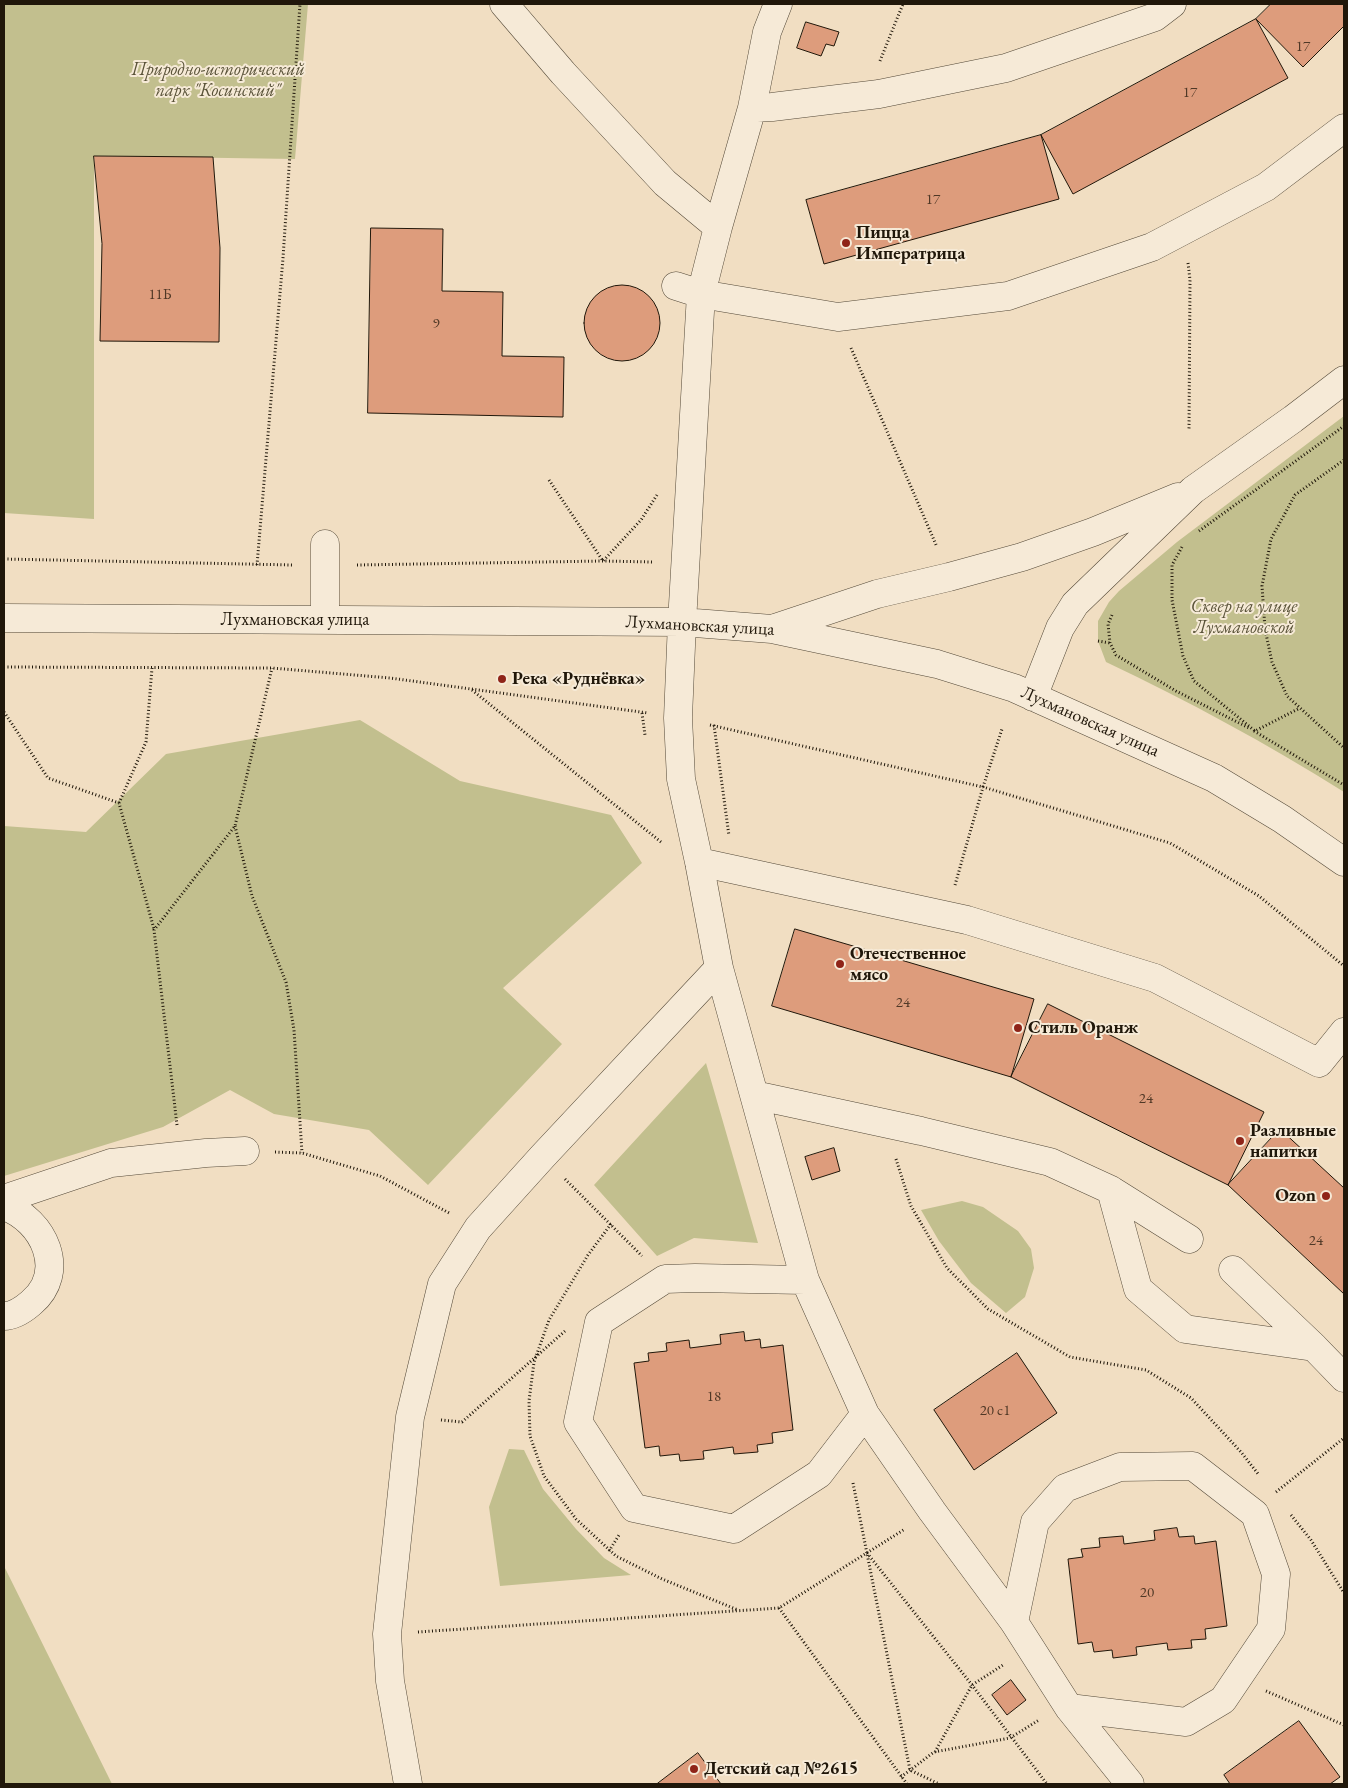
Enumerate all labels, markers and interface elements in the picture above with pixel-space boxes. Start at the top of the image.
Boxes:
house number: 17 [1296,38,1310,56]
park label: Природно-исторический парк "Косинский" [131,59,305,102]
house number: 17 [1183,84,1197,102]
house number: 17 [926,191,940,209]
place label: Пицца Императрица [856,222,965,264]
marker: Пицца Императрица [840,237,852,249]
house number: 11Б [148,286,172,304]
house number: 9 [432,315,440,333]
park label: Сквер на улице Лухмановской [1191,596,1297,638]
street label: Лухмановская улица [220,609,370,631]
street label: Лухмановская улица [625,611,775,641]
place label: Река «Руднёвка» [512,668,645,690]
marker: Река «Руднёвка» [496,673,508,685]
street label: Лухмановская улица [1018,682,1162,762]
place label: Отечественное мясо [850,943,966,986]
marker: Отечественное мясо [834,958,846,970]
house number: 24 [896,994,910,1012]
place label: Стиль Оранж [1028,1017,1138,1039]
marker: Стиль Оранж [1012,1022,1024,1034]
house number: 24 [1139,1090,1153,1108]
place label: Разливные напитки [1250,1120,1336,1162]
marker: Разливные напитки [1234,1135,1246,1147]
place label: Ozon [1275,1185,1316,1207]
marker: Ozon [1320,1190,1332,1202]
house number: 24 [1309,1232,1323,1250]
house number: 18 [707,1388,721,1406]
house number: 20 с1 [980,1402,1010,1420]
house number: 20 [1140,1584,1154,1602]
place label: Детский сад №2615 [704,1758,858,1780]
marker: Детский сад №2615 [688,1763,700,1775]

